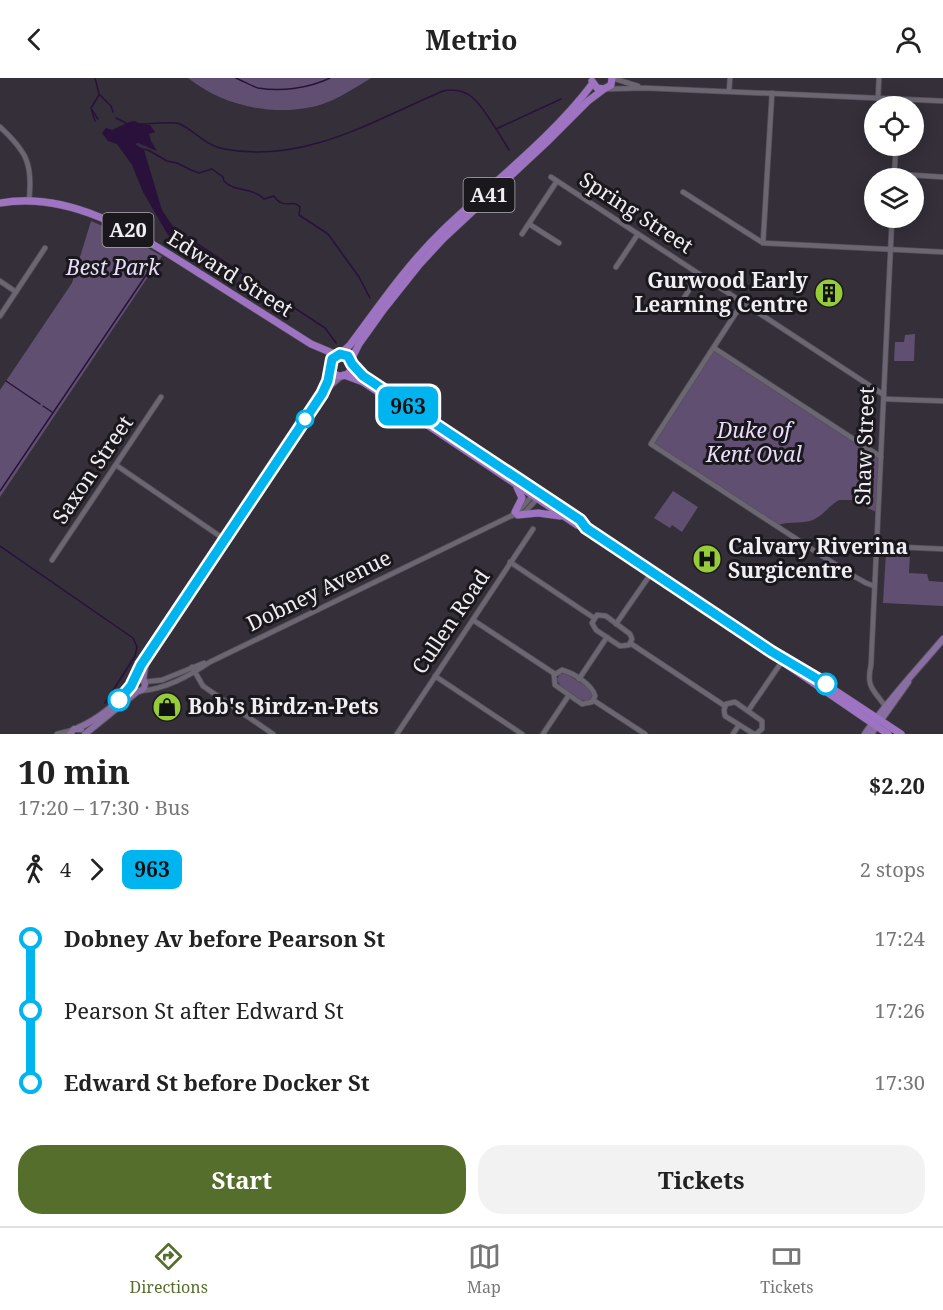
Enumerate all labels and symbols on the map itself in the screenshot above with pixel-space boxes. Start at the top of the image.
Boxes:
street label: Spring Street [574,165,699,259]
road number: A41 [464,178,514,212]
road number: A20 [102,213,154,247]
street label: Edward Street [163,223,298,323]
park label: Best Park [65,253,161,281]
place label: Gurwood Early Learning Centre [634,266,809,318]
building icon: Gurwood Early Learning Centre [813,277,845,309]
line badge: 963 [374,386,442,426]
street label: Shaw Street [848,386,880,506]
street label: Saxon Street [46,410,139,529]
unlabelled marker [296,410,314,428]
park label: Duke of Kent Oval [705,416,803,468]
place label: Calvary Riverina Surgicentre [728,532,908,584]
street label: Dobney Avenue [242,543,395,637]
hospital icon: Calvary Riverina Surgicentre [691,543,723,575]
street label: Cullen Road [405,564,495,679]
unlabelled marker [815,673,837,695]
unlabelled marker [108,689,130,711]
shop icon: Bob's Birdz-n-Pets [151,691,183,723]
place label: Bob's Birdz-n-Pets [188,692,379,720]

